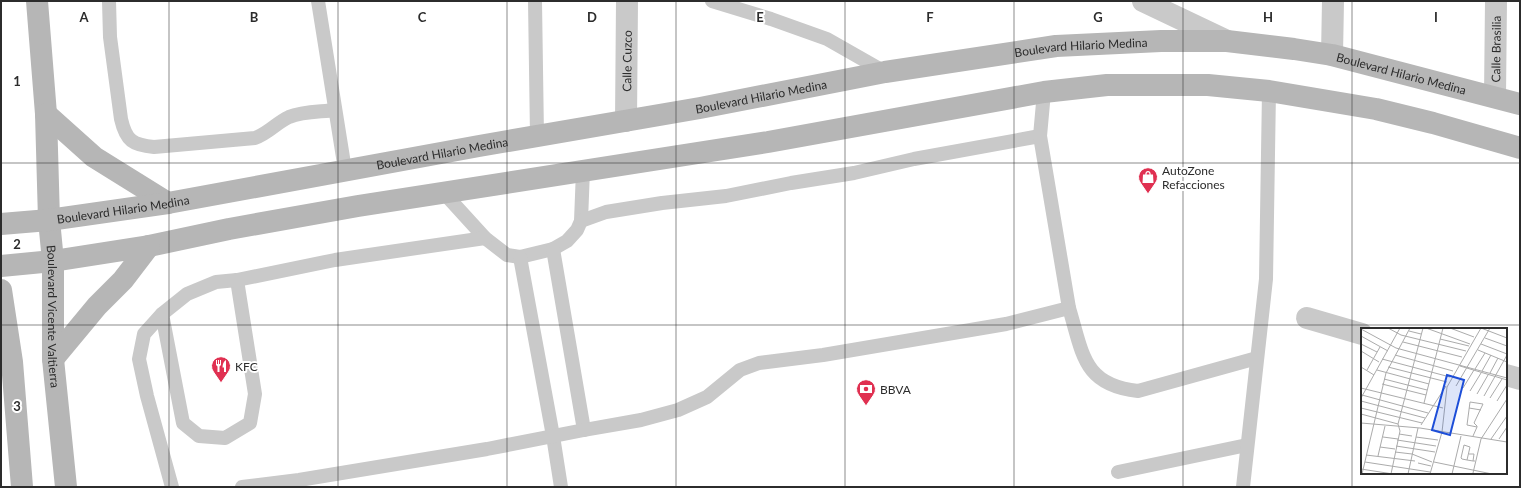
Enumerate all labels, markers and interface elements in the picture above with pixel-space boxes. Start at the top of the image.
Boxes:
text: A [78,9,89,25]
text: B [250,9,259,25]
text: C [418,9,427,25]
text: D [587,9,597,25]
text: E [756,9,764,25]
text: F [926,9,934,25]
text: G [1093,9,1103,25]
text: H [1263,9,1273,25]
text: I [1434,9,1438,25]
street label: Calle Brasilia [1488,15,1503,82]
street label: Calle Cuzco [619,30,634,92]
street label: Boulevard Hilario Medina [1013,34,1148,60]
street label: Boulevard Hilario Medina [1335,49,1468,97]
text: 1 [13,73,21,89]
street label: Boulevard Hilario Medina [694,76,828,116]
street label: Boulevard Hilario Medina [375,134,509,172]
place label: AutoZone Refacciones [1162,163,1225,192]
shop icon: AutoZone Refacciones [1137,166,1159,194]
street label: Boulevard Hilario Medina [56,192,191,226]
text: 2 [13,236,21,252]
street label: Boulevard Vicente Valtierra [44,244,63,389]
inset map [1361,328,1507,474]
restaurant icon: KFC [210,355,232,383]
place label: KFC [235,359,258,374]
bank icon: BBVA [855,378,877,406]
place label: BBVA [880,382,912,397]
text: 3 [13,398,21,414]

